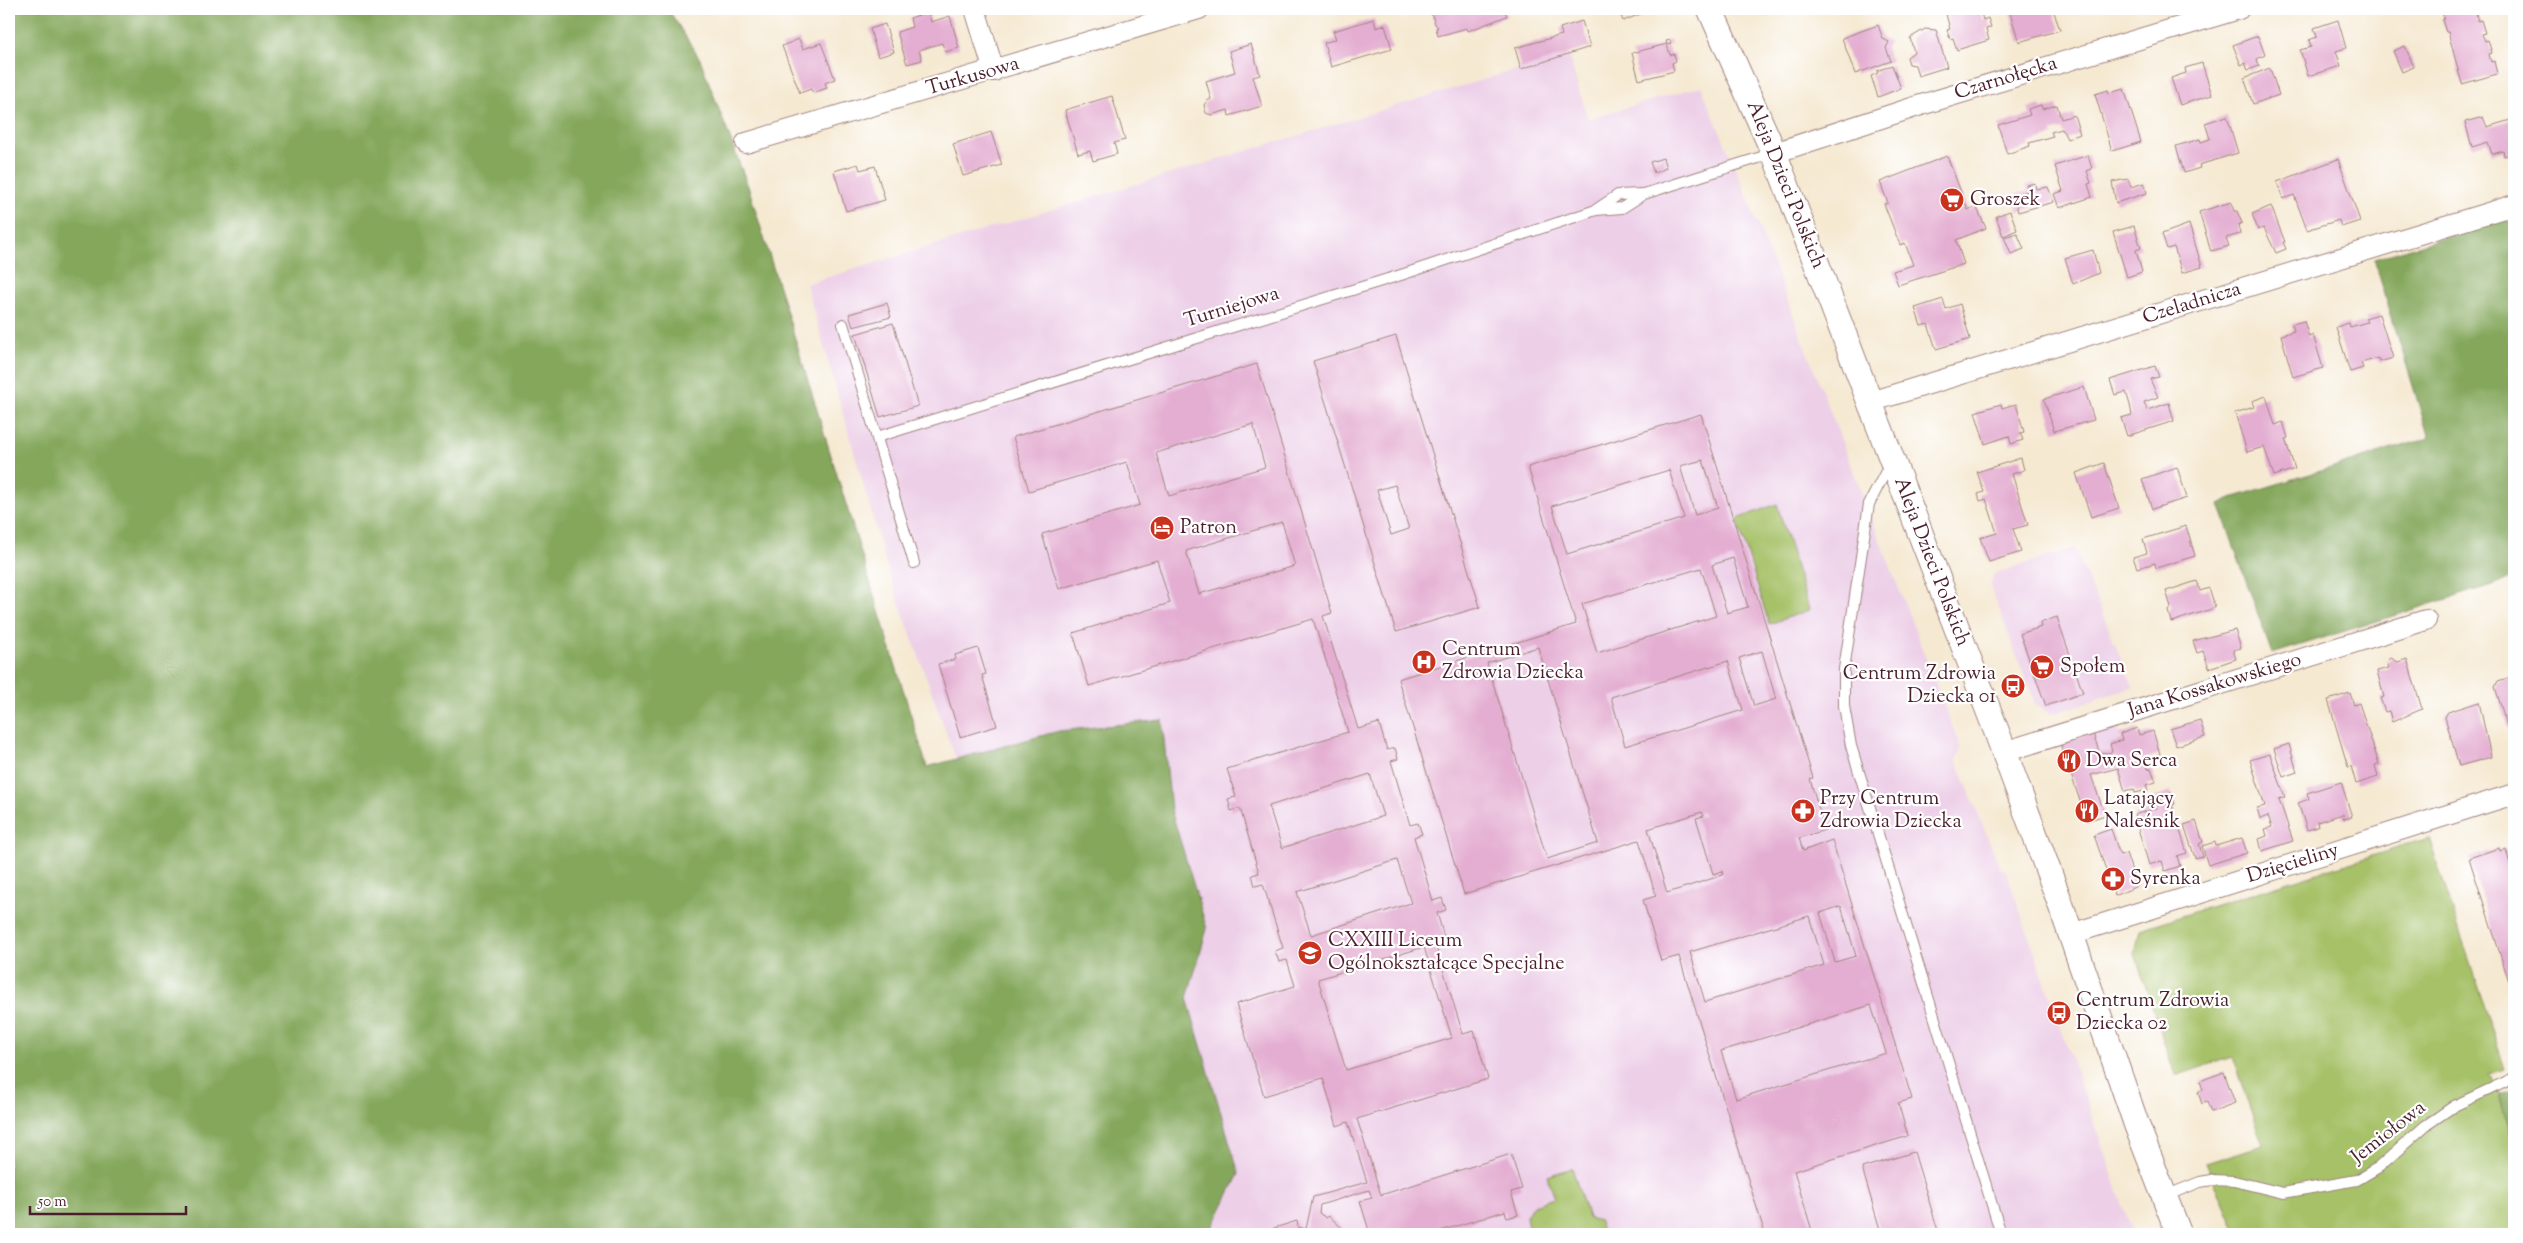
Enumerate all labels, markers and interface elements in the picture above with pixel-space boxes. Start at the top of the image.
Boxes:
street label: Turkusowa [923,50,1023,104]
street label: Czarnołęcka [1951,50,2061,108]
street label: Aleja Dzieci Polskich [1738,97,1832,274]
place label: Groszek [1970,186,2040,215]
supermarket icon: Groszek [1939,187,1965,213]
street label: Czeladnicza [2139,275,2245,333]
street label: Turniejowa [1181,280,1283,336]
street label: Aleja Dzieci Polskich [1885,473,1977,651]
place label: Patron [1180,514,1237,543]
hotel icon: Patron [1149,515,1175,541]
place label: Centrum Zdrowia Dziecka [1442,636,1584,688]
street label: Jana Kossakowskiego [2124,646,2305,726]
hospital icon: Centrum Zdrowia Dziecka [1411,649,1437,675]
place label: Społem [2060,653,2126,682]
supermarket icon: Społem [2029,654,2055,680]
place label: Centrum Zdrowia Dziecka 01 [1843,660,1996,712]
bus stop icon: Centrum Zdrowia Dziecka 01 [2000,673,2026,699]
place label: Dwa Serca [2086,747,2177,776]
restaurant icon: Dwa Serca [2056,748,2082,774]
place label: Przy Centrum Zdrowia Dziecka [1820,785,1962,837]
place label: Latający Naleśnik [2104,785,2180,837]
pharmacy icon: Przy Centrum Zdrowia Dziecka [1790,798,1816,824]
restaurant icon: Latający Naleśnik [2074,798,2100,824]
street label: Dzięcieliny [2244,836,2343,892]
place label: Syrenka [2130,865,2201,894]
pharmacy icon: Syrenka [2100,866,2126,892]
place label: CXXIII Liceum Ogólnokształcące Specjalne [1328,927,1565,979]
school or university icon: CXXIII Liceum Ogólnokształcące Specjalne [1297,940,1323,966]
place label: Centrum Zdrowia Dziecka 02 [2076,987,2229,1039]
bus stop icon: Centrum Zdrowia Dziecka 02 [2046,1000,2072,1026]
street label: Jemiołowa [2345,1094,2433,1172]
scale bar [30,1183,186,1215]
text: 50 m [37,1192,67,1213]

